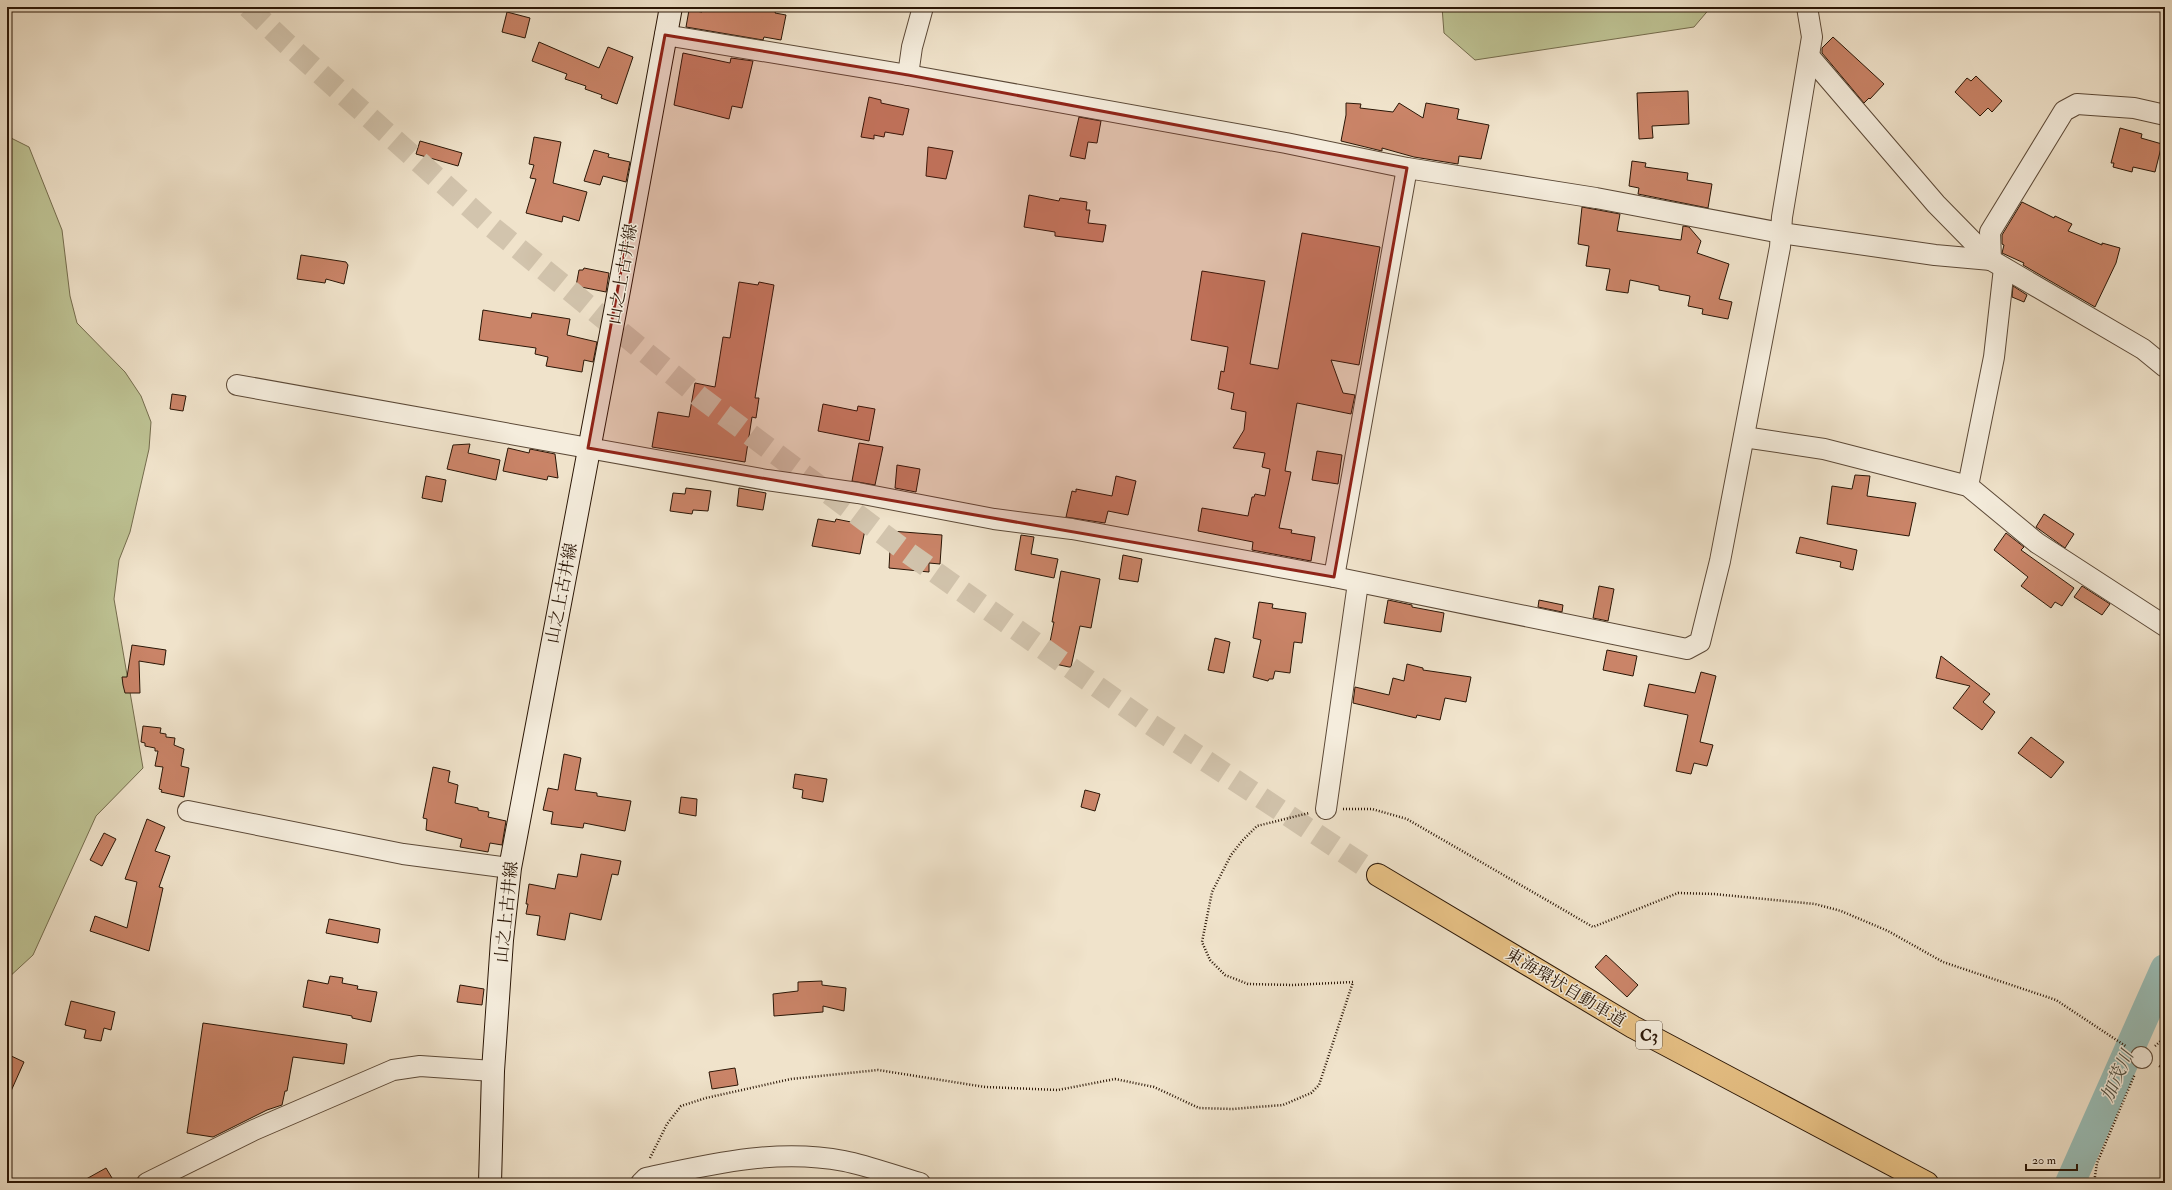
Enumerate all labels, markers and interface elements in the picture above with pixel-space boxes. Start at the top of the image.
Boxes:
street label: 山之上古井線 [603,222,642,326]
street label: 山之上古井線 [541,541,582,645]
street label: 山之上古井線 [491,860,522,964]
street label: 東海環状自動車道 [1502,943,1629,1031]
road number: C3 [1636,1021,1662,1049]
water label: 加茂川 [2096,1045,2140,1106]
scale bar [2026,1146,2077,1172]
text: 20 m [2032,1153,2057,1168]

